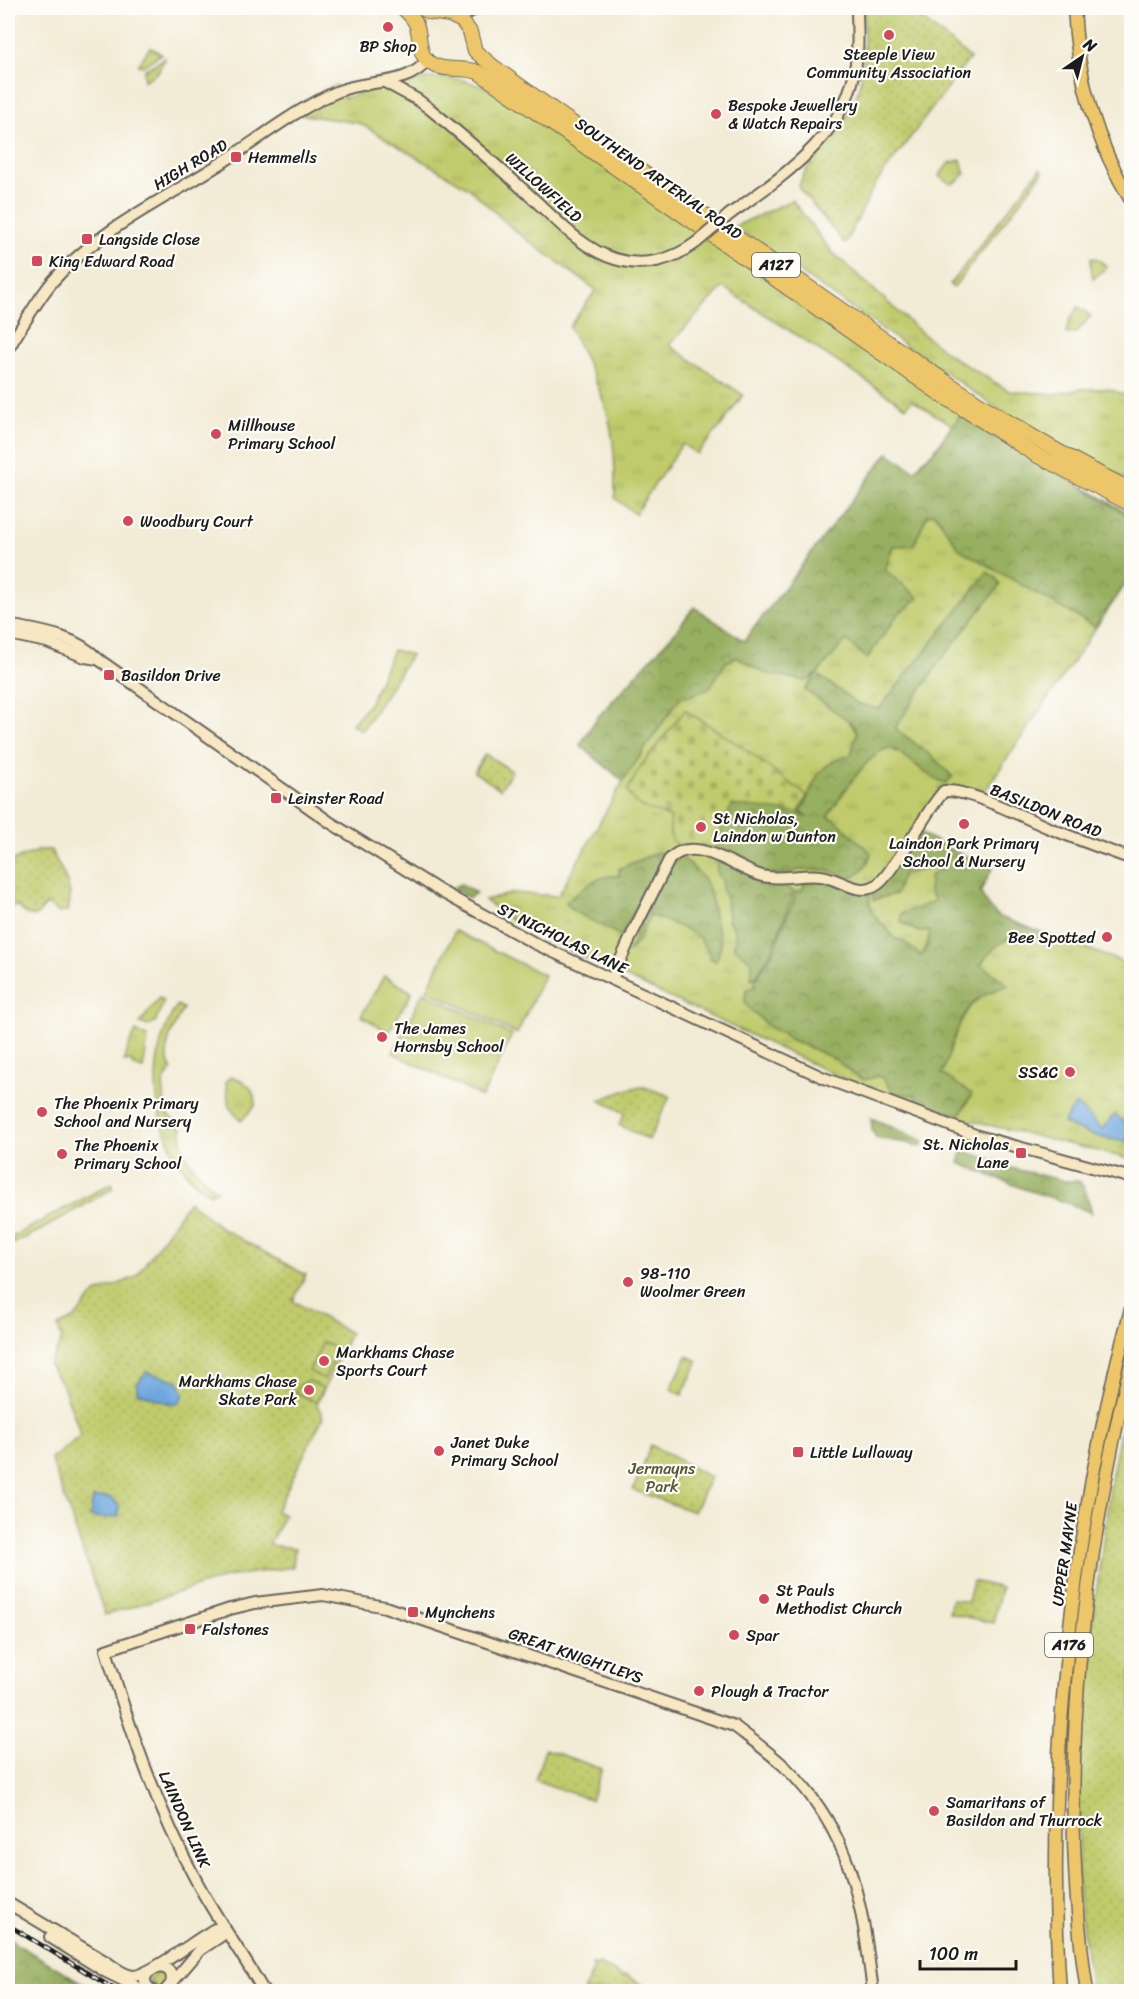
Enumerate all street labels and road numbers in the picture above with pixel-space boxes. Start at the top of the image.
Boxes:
street label: SOUTHEND ARTERIAL ROAD [569,109,749,248]
street label: HIGH ROAD [147,130,234,198]
street label: WILLOWFIELD [498,145,589,230]
road number: A127 [752,253,800,277]
street label: BASILDON ROAD [986,775,1106,846]
street label: ST NICHOLAS LANE [493,894,634,983]
street label: UPPER MAYNE [1043,1499,1086,1608]
street label: GREAT KNIGHTLEYS [505,1619,647,1692]
road number: A176 [1045,1633,1093,1657]
street label: LAINDON LINK [150,1766,219,1874]

